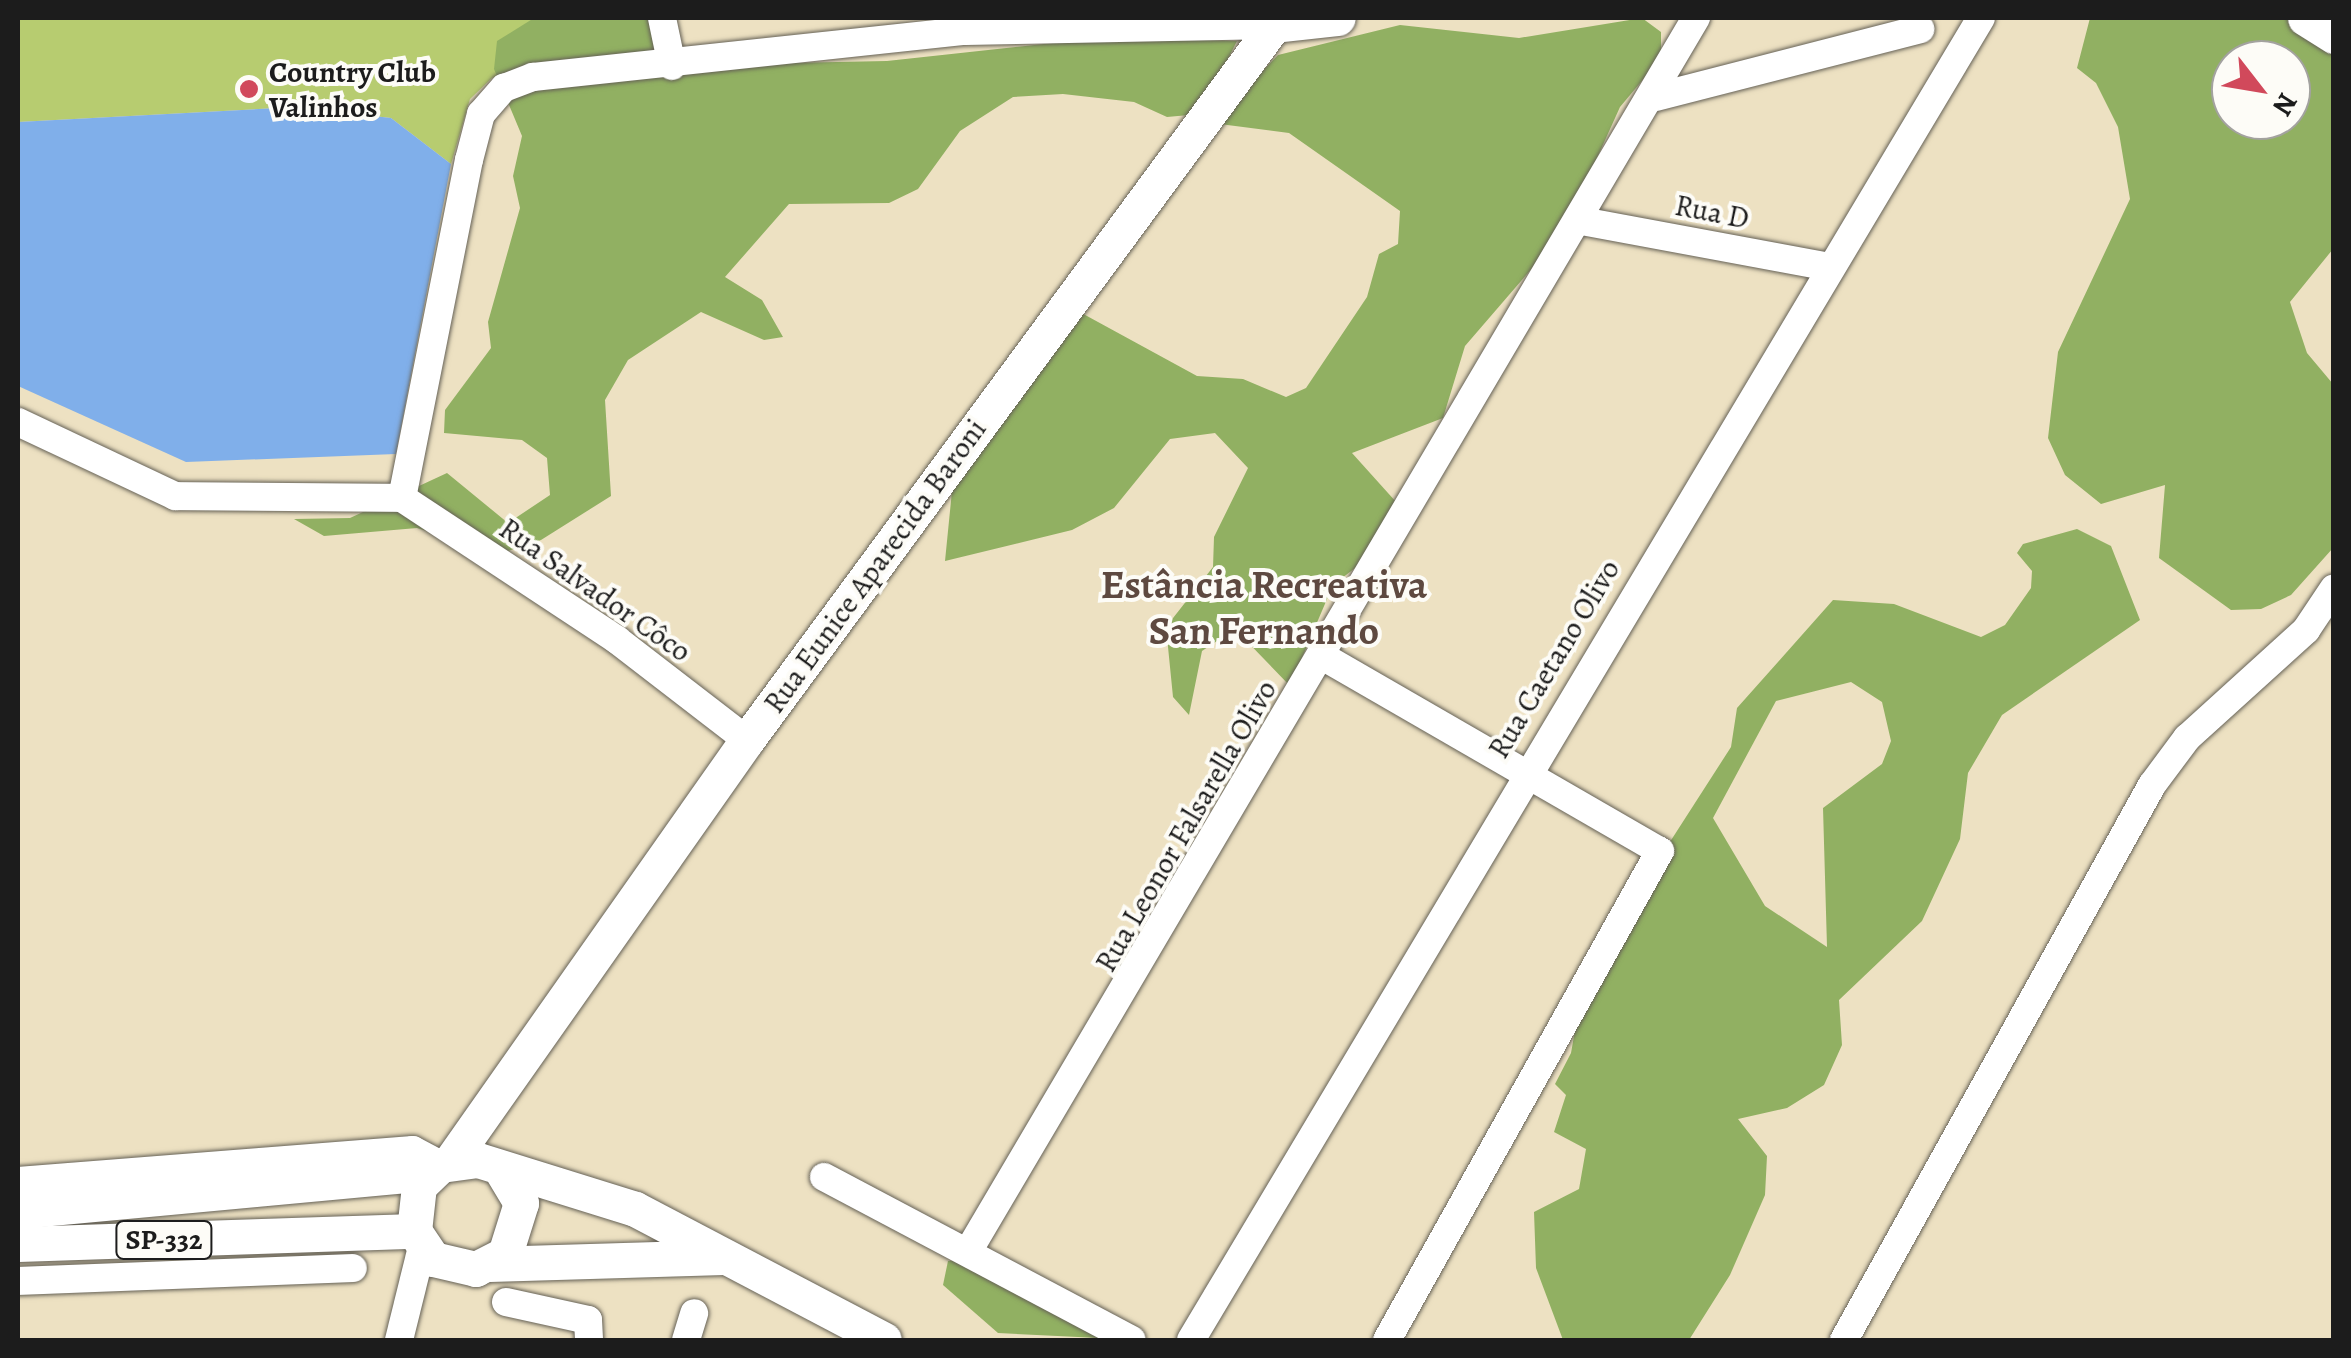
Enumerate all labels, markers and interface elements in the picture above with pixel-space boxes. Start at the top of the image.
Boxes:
north arrow [2211,40,2311,140]
place label: Country Club Valinhos [269,54,436,124]
marker: Country Club Valinhos [238,78,260,100]
text: N [2263,86,2307,123]
street label: Rua D [1672,187,1752,237]
street label: Rua Eunice Aparecida Baroni [756,412,994,720]
street label: Rua Salvador Côco [492,510,698,670]
street label: Rua Caetano Olivo [1481,553,1627,765]
district label: Estância Recreativa San Fernando [1101,561,1427,655]
street label: Rua Leonor Falsarella Olivo [1088,674,1284,978]
road number: SP-332 [114,1217,214,1263]

